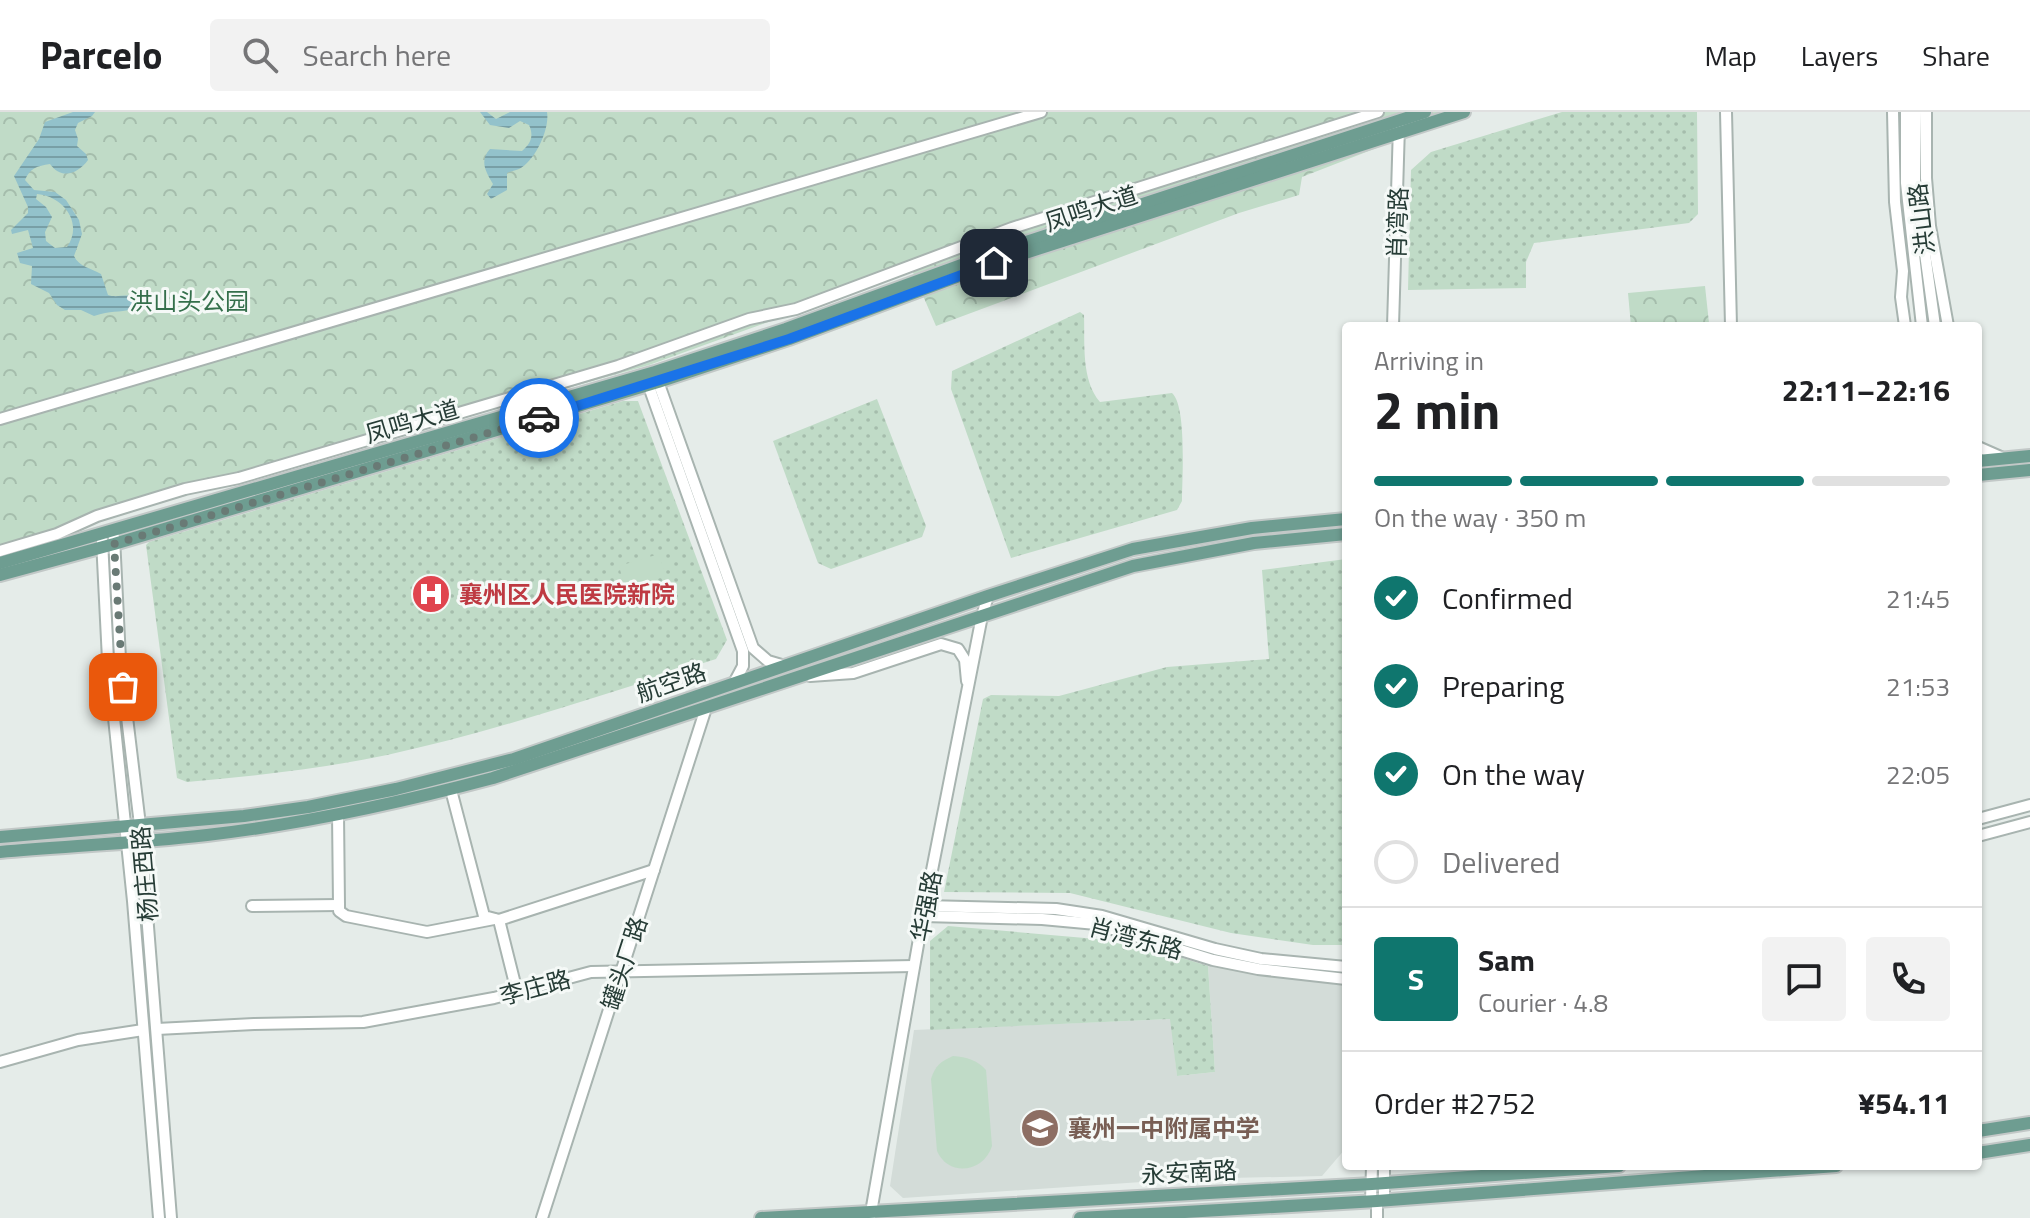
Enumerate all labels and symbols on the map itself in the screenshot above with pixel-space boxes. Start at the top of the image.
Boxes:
street label: 凤鸣大道 [1040,176,1142,240]
street label: 洪山路 [1899,181,1943,257]
street label: 肖湾路 [1378,186,1416,260]
pin [960,229,1028,297]
park label: 洪山头公园 [129,283,249,319]
courier [499,378,579,458]
street label: 凤鸣大道 [361,390,463,452]
hospital icon: 襄州区人民医院新院 [410,573,452,615]
place label: 襄州区人民医院新院 [459,576,675,612]
pin [89,653,157,721]
street label: 航空路 [631,653,711,711]
street label: 杨庄西路 [122,825,166,923]
street label: 华强路 [901,867,951,945]
street label: 肖湾东路 [1085,908,1187,968]
street label: 罐头厂路 [592,912,656,1014]
street label: 李庄路 [496,960,574,1014]
school or university icon: 襄州一中附属中学 [1019,1107,1061,1149]
place label: 襄州一中附属中学 [1068,1110,1260,1146]
street label: 永安南路 [1140,1152,1238,1192]

